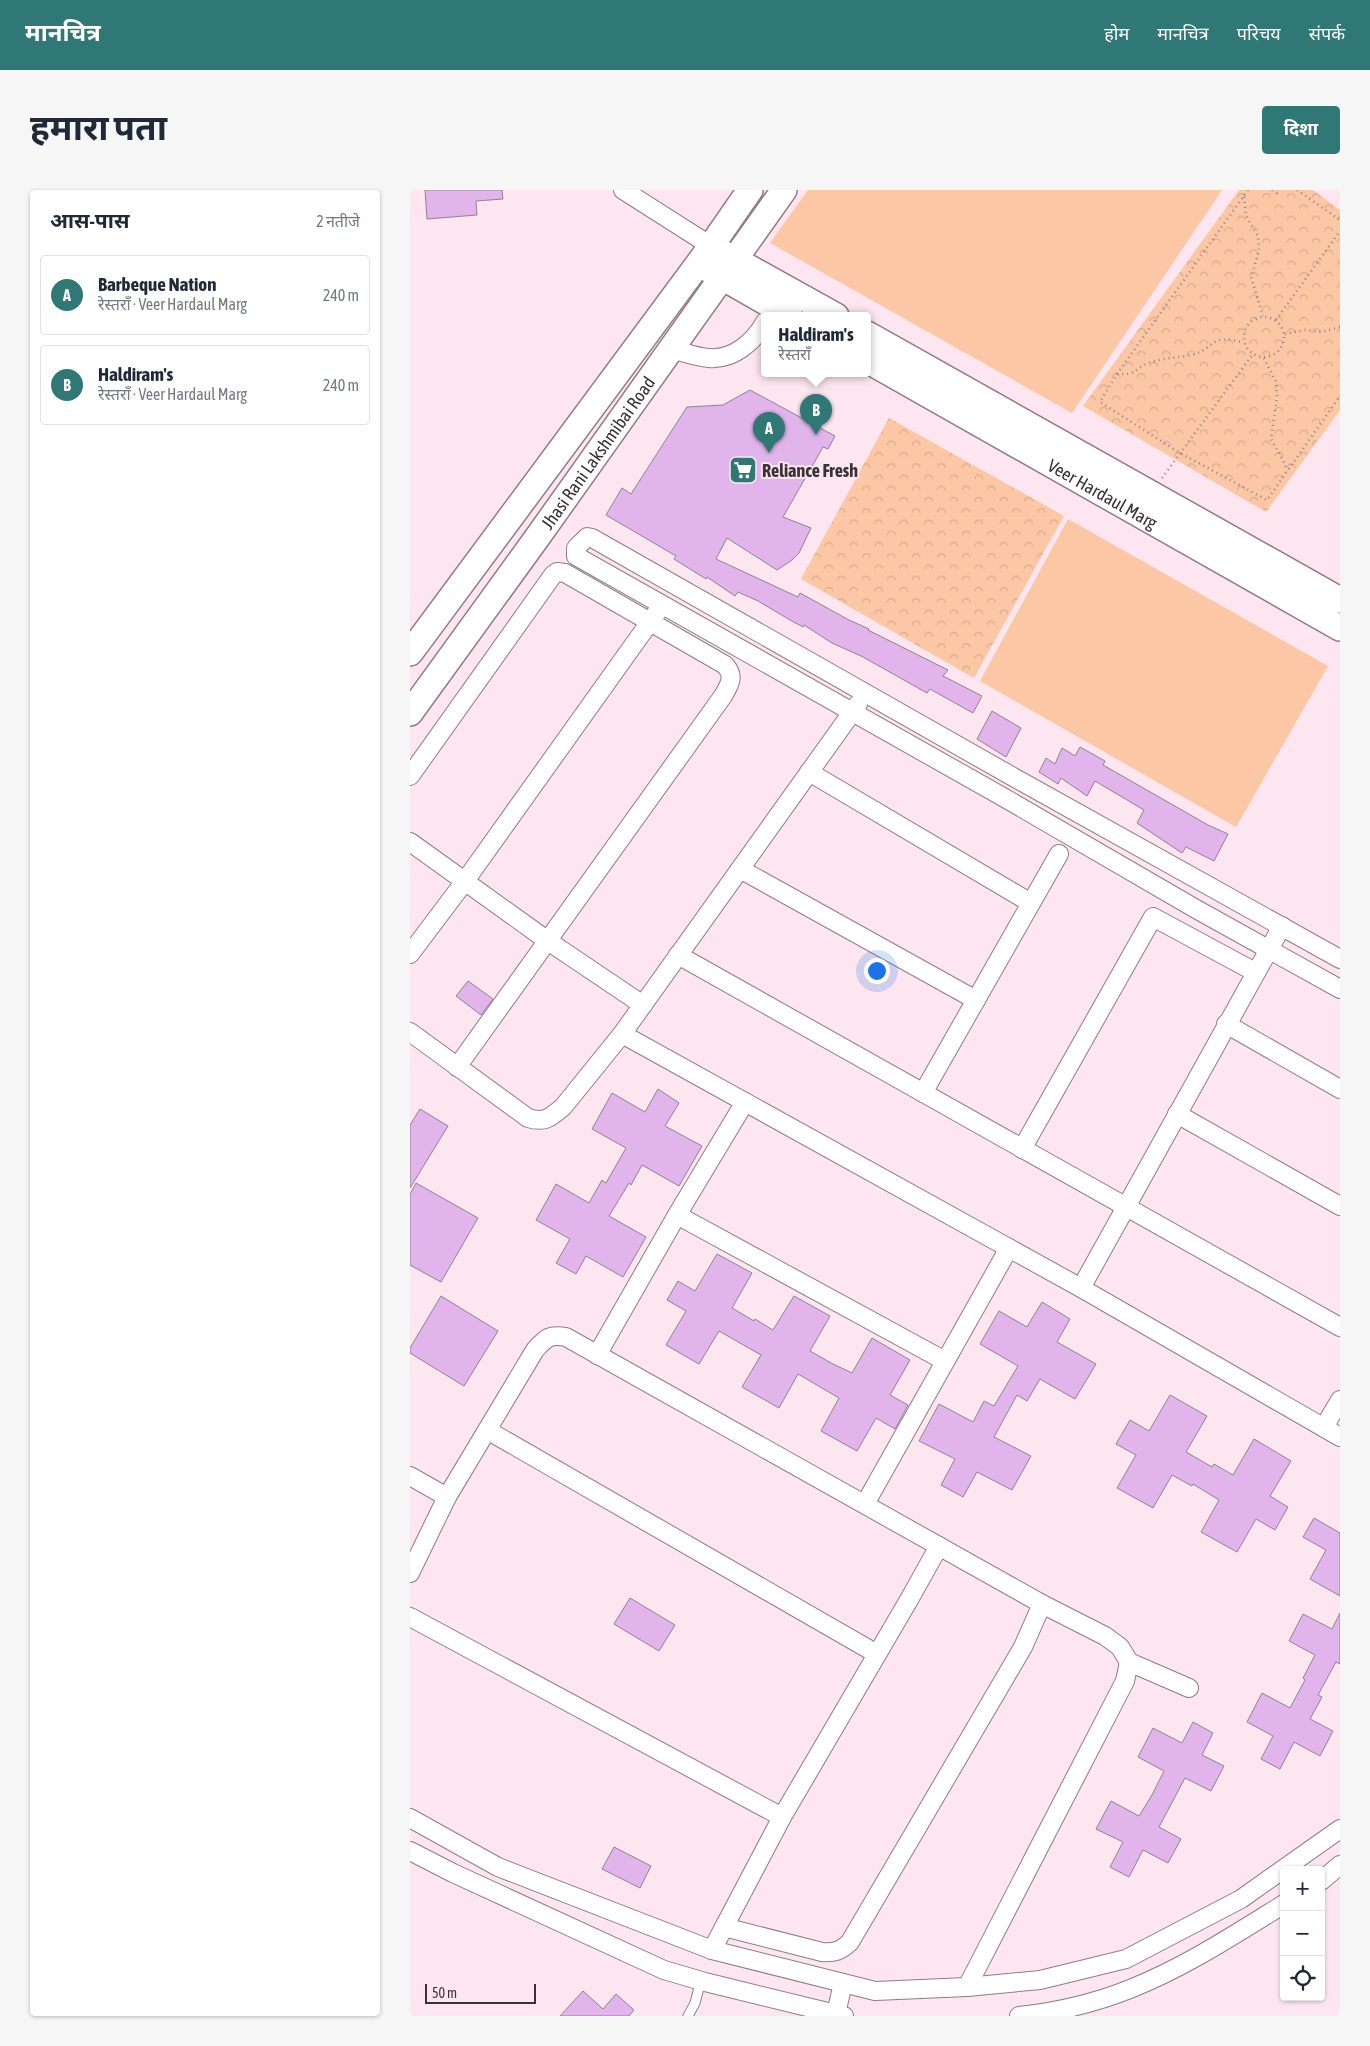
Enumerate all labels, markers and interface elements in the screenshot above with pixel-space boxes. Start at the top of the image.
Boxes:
text: मानचित्र [25,19,101,46]
text: होम [1104,23,1129,44]
text: मानचित्र [1157,23,1209,44]
text: परिचय [1237,23,1281,44]
text: संपर्क [1309,23,1345,44]
button: दिशा [1262,106,1340,154]
text: हमारा पता [30,107,167,147]
text: आस-पास [50,208,129,232]
text: 2 नतीजे [316,212,360,230]
text: Barbeque Nation [98,273,216,295]
text: A [63,286,71,304]
text: 240 m [323,286,359,304]
text: रेस्तराँ · Veer Hardaul Marg [98,295,247,313]
popup [761,312,871,377]
text: Haldiram's [778,323,854,345]
text: रेस्तराँ [778,345,811,363]
text: Haldiram's [98,363,173,385]
street label: Jhasi Rani Lakshmibai Road [536,372,659,533]
text: B [63,376,71,394]
text: 240 m [323,376,359,394]
text: रेस्तराँ · Veer Hardaul Marg [98,385,247,403]
pin: B [800,394,832,435]
pin: A [753,412,785,453]
street label: Veer Hardaul Marg [1044,454,1161,533]
supermarket icon: Reliance Fresh [728,455,758,485]
place label: Reliance Fresh [762,460,858,481]
your location [864,958,890,984]
map controls [1280,1866,1325,2001]
button: + [1280,1866,1325,1911]
button: − [1280,1911,1325,1956]
button: locate [1280,1956,1325,2001]
scale bar [425,1981,536,2004]
text: 50 m [432,1985,457,2001]

